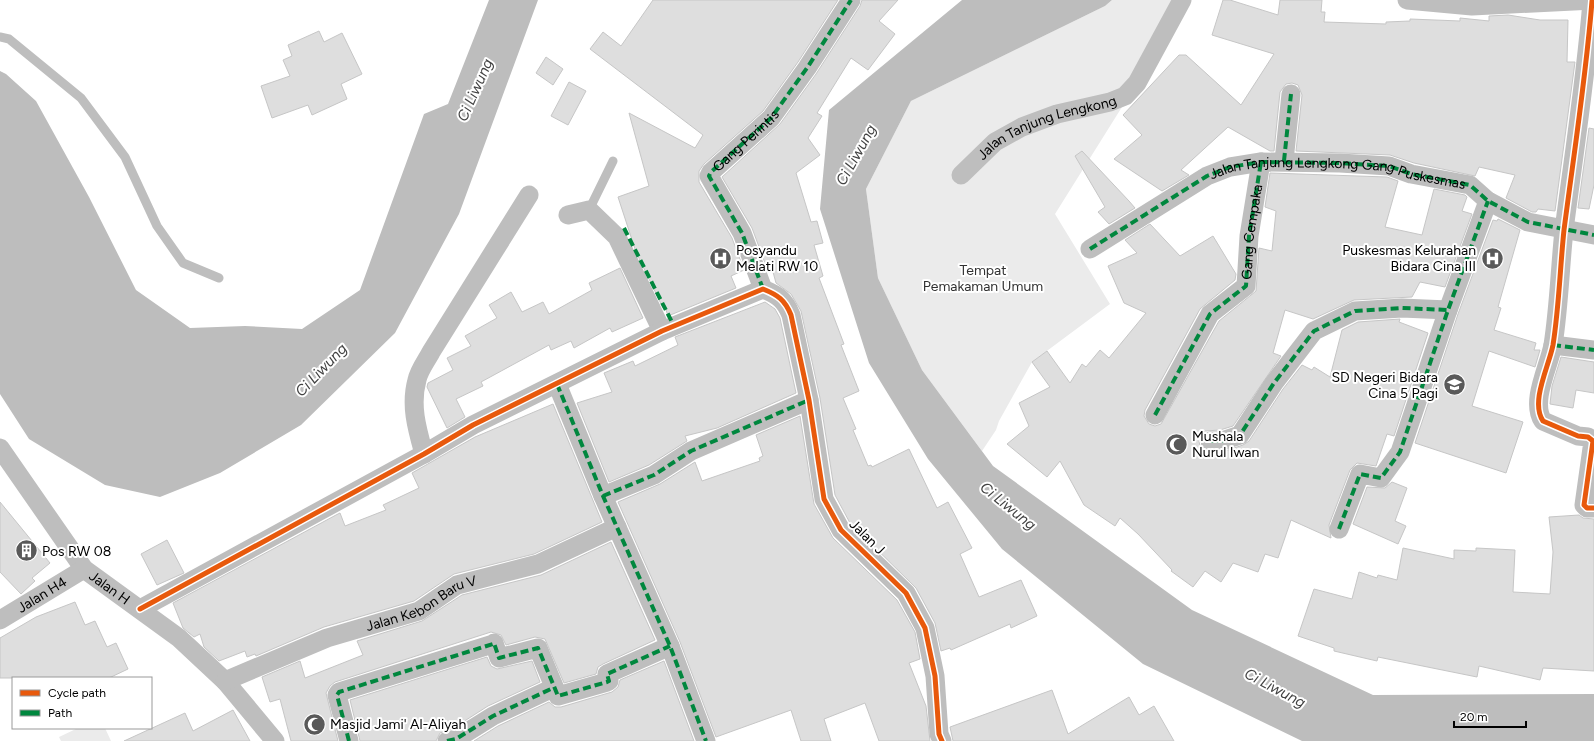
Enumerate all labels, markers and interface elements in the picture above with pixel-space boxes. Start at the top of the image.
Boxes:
water label: Ci Liwung [453,56,497,124]
street label: Jalan Tanjung Lengkong [974,92,1119,163]
street label: Gang Perintis [709,107,783,175]
water label: Ci Liwung [832,121,880,189]
street label: Jalan Tanjung Lengkong Gang Puskesmas [1207,153,1467,193]
street label: Gang Cempaka [1238,183,1266,280]
place label: Posyandu Melati RW 10 [736,242,818,275]
place label: Puskesmas Kelurahan Bidara Cina III [1342,242,1476,275]
hospital icon: Posyandu Melati RW 10 [708,245,734,271]
hospital icon: Puskesmas Kelurahan Bidara Cina III [1479,245,1505,271]
park label: Tempat Pemakaman Umum [923,262,1043,295]
water label: Ci Liwung [291,340,351,400]
place label: SD Negeri Bidara Cina 5 Pagi [1332,369,1438,402]
school or university icon: SD Negeri Bidara Cina 5 Pagi [1441,372,1467,398]
place label: Mushala Nurul Iwan [1192,428,1259,461]
mosque icon: Mushala Nurul Iwan [1164,431,1190,457]
water label: Ci Liwung [976,478,1040,534]
street label: Jalan J [846,516,888,558]
building icon: Pos RW 08 [13,538,39,564]
place label: Pos RW 08 [42,543,111,560]
street label: Jalan H [86,567,133,608]
street label: Jalan Kebon Baru V [364,572,479,635]
street label: Jalan H4 [14,573,70,616]
water label: Ci Liwung [1241,664,1309,712]
legend [12,677,152,729]
text: Cycle path [48,686,106,700]
scale bar [1454,703,1526,729]
text: Path [48,706,72,720]
text: 20 m [1460,710,1488,724]
mosque icon: Masjid Jami' Al-Aliyah [301,711,327,737]
place label: Masjid Jami' Al-Aliyah [330,716,466,733]

